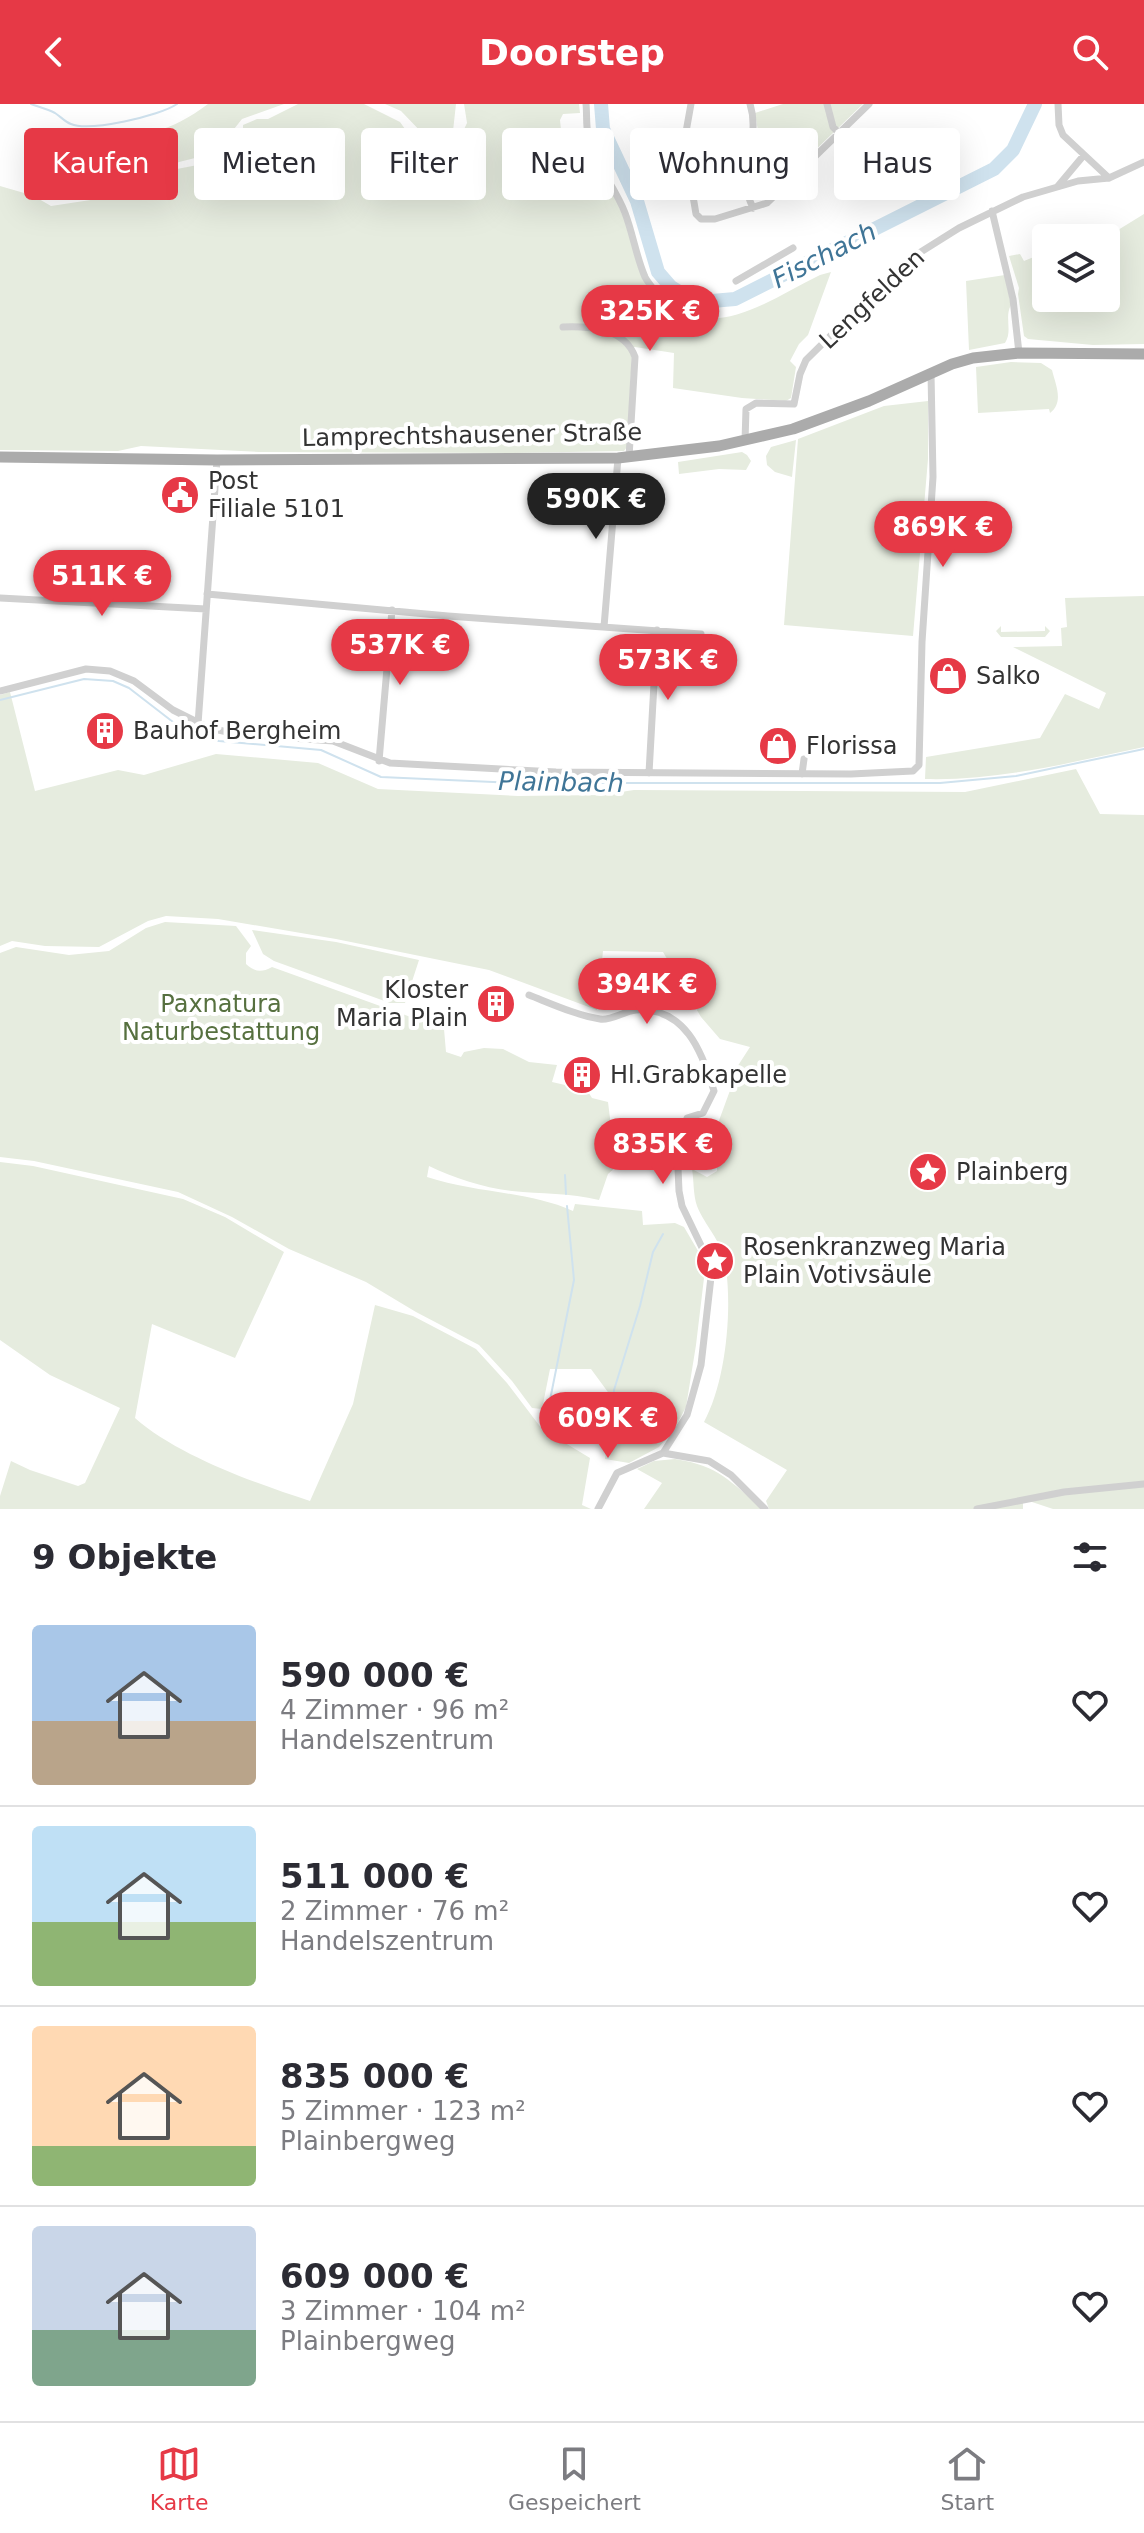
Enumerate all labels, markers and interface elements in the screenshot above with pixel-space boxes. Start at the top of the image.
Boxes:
icon: back [32,30,76,74]
icon: search [1068,30,1112,74]
text: Doorstep [479,32,665,73]
chip: Kaufen [24,128,178,200]
chip: Mieten [194,128,345,200]
chip: Filter [361,128,486,200]
chip: Neu [502,128,614,200]
chip: Wohnung [630,128,818,200]
chip: Haus [834,128,960,200]
water label: Fischach [767,216,881,294]
map controls [1032,224,1120,312]
button: layers [1032,224,1120,312]
street label: Lengfelden [814,243,930,355]
pin: 325K € [585,285,715,353]
text: 325K € [599,296,701,326]
street label: Lamprechtshausener Straße [302,418,642,452]
place label: Post Filiale 5101 [208,467,345,523]
pin: 590K € [531,473,661,541]
public building icon: Post Filiale 5101 [159,474,201,516]
text: 590K € [545,484,647,514]
pin: 869K € [878,501,1008,569]
text: 869K € [892,512,994,542]
pin: 511K € [37,550,167,618]
text: 511K € [51,561,153,591]
pin: 537K € [335,619,465,687]
text: 537K € [349,630,451,660]
pin: 573K € [603,634,733,702]
text: 573K € [617,645,719,675]
shop icon: Salko [927,655,969,697]
place label: Salko [976,662,1040,690]
building icon: Bauhof Bergheim [84,710,126,752]
place label: Bauhof Bergheim [133,717,341,745]
shop icon: Florissa [757,725,799,767]
place label: Florissa [806,732,897,760]
water label: Plainbach [498,766,624,798]
pin: 394K € [582,958,712,1026]
text: 394K € [596,969,698,999]
place label: Kloster Maria Plain [336,976,468,1032]
building icon: Kloster Maria Plain [475,983,517,1025]
park label: Paxnatura Naturbestattung [122,990,320,1046]
building icon: Hl.Grabkapelle [561,1054,603,1096]
place label: Hl.Grabkapelle [610,1061,787,1089]
pin: 835K € [598,1118,728,1186]
text: 835K € [612,1129,714,1159]
place icon: Plainberg [907,1151,949,1193]
place label: Plainberg [956,1158,1068,1186]
place label: Rosenkranzweg Maria Plain Votivsäule [743,1233,1006,1289]
place icon: Rosenkranzweg Maria Plain Votivsäule [694,1240,736,1282]
pin: 609K € [543,1392,673,1460]
text: 609K € [557,1403,659,1433]
icon: filters [1068,1535,1112,1579]
text: 9 Objekte [32,1537,217,1577]
text: 590 000 € [280,1655,469,1695]
icon: home [96,1657,192,1753]
icon: heart [1068,1683,1112,1727]
text: 4 Zimmer · 96 m² [280,1695,509,1725]
text: Handelszentrum [280,1725,494,1755]
text: 511 000 € [280,1856,469,1896]
icon: home [96,1858,192,1954]
icon: heart [1068,1884,1112,1928]
text: 2 Zimmer · 76 m² [280,1896,509,1926]
text: Handelszentrum [280,1926,494,1956]
text: 835 000 € [280,2056,469,2096]
icon: home [96,2058,192,2154]
icon: heart [1068,2084,1112,2128]
text: 5 Zimmer · 123 m² [280,2096,526,2126]
text: Plainbergweg [280,2126,456,2156]
text: 609 000 € [280,2256,469,2296]
icon: home [96,2258,192,2354]
icon: heart [1068,2284,1112,2328]
text: 3 Zimmer · 104 m² [280,2296,526,2326]
text: Plainbergweg [280,2326,456,2356]
tab: Karte [150,2442,209,2515]
tab: Gespeichert [508,2442,641,2515]
tab: Start [940,2442,994,2515]

